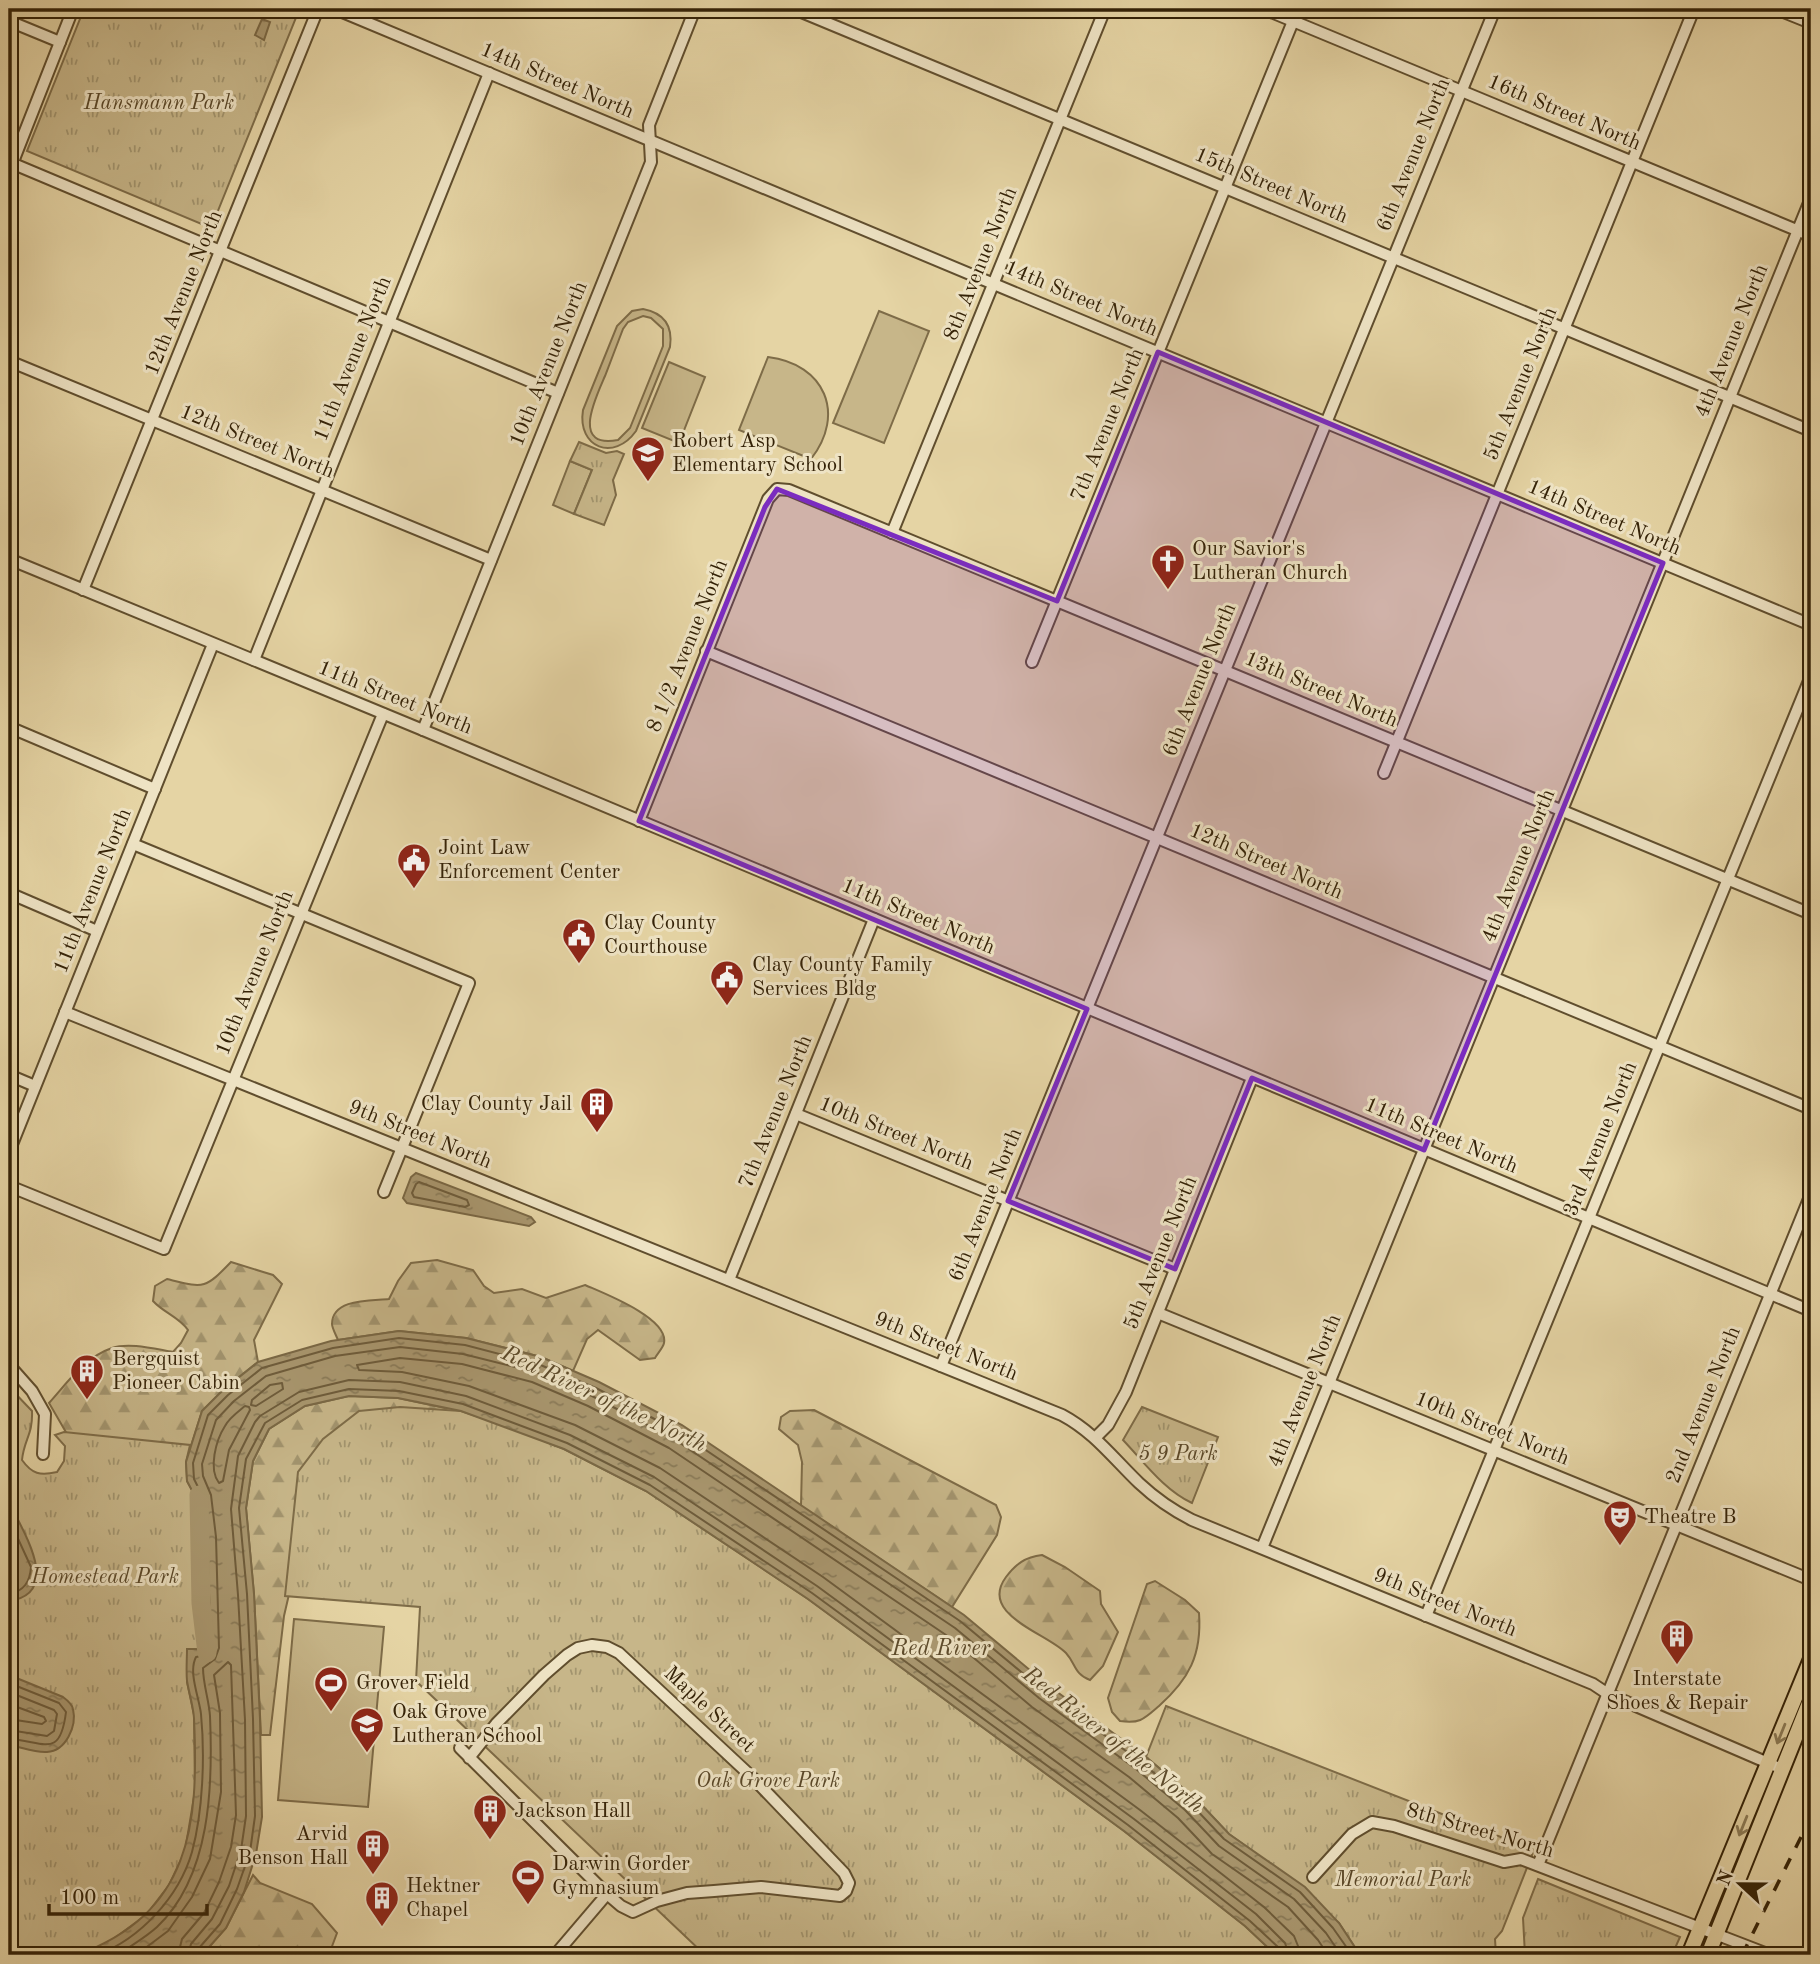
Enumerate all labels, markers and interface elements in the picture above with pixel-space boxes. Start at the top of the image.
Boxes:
street label: 14th Street North [477,39,637,123]
street label: 16th Street North [1484,71,1644,155]
street label: 6th Avenue North [1374,75,1454,235]
park label: Hansmann Park [83,93,234,114]
street label: 15th Street North [1191,144,1351,228]
street label: 8th Avenue North [941,184,1021,344]
street label: 12th Avenue North [141,208,227,378]
street label: 14th Street North [1001,257,1161,341]
street label: 4th Avenue North [1692,261,1772,421]
street label: 11th Avenue North [310,274,396,444]
street label: 10th Avenue North [506,279,592,449]
street label: 5th Avenue North [1481,304,1561,464]
street label: 7th Avenue North [1068,345,1148,505]
street label: 12th Street North [177,401,337,483]
place label: Robert Asp Elementary School [672,431,843,476]
school or university icon: Robert Asp Elementary School [629,434,667,483]
street label: 14th Street North [1524,476,1684,560]
place label: Our Savior's Lutheran Church [1192,539,1348,584]
church icon: Our Savior's Lutheran Church [1149,542,1187,591]
street label: 8 1/2 Avenue North [644,557,732,735]
street label: 6th Avenue North [1160,600,1240,760]
street label: 13th Street North [1241,648,1401,732]
street label: 11th Street North [315,657,475,739]
street label: 4th Avenue North [1479,786,1559,946]
street label: 11th Avenue North [50,806,136,976]
street label: 12th Street North [1186,820,1346,904]
place label: Joint Law Enforcement Center [438,838,621,883]
public building icon: Joint Law Enforcement Center [395,841,433,890]
street label: 11th Street North [838,875,998,959]
street label: 10th Avenue North [212,888,298,1058]
place label: Clay County Courthouse [604,913,716,958]
public building icon: Clay County Courthouse [560,916,598,965]
place label: Clay County Family Services Bldg [752,955,933,1000]
public building icon: Clay County Family Services Bldg [708,958,746,1007]
street label: 7th Avenue North [736,1032,816,1192]
street label: 3rd Avenue North [1561,1059,1641,1219]
building icon: Clay County Jail [578,1085,616,1134]
street label: 10th Street North [816,1093,976,1175]
place label: Clay County Jail [421,1094,572,1115]
street label: 11th Street North [1361,1094,1521,1178]
street label: 9th Street North [345,1097,495,1173]
street label: 6th Avenue North [946,1125,1026,1285]
street label: 5th Avenue North [1121,1173,1201,1333]
street label: 9th Street North [871,1309,1021,1385]
street label: 4th Avenue North [1265,1311,1345,1471]
street label: 2nd Avenue North [1663,1324,1745,1486]
water label: Red River of the North [497,1341,710,1457]
place label: Bergquist Pioneer Cabin [112,1349,240,1394]
building icon: Bergquist Pioneer Cabin [68,1352,106,1401]
street label: 10th Street North [1412,1388,1572,1470]
park label: 5 9 Park [1138,1444,1218,1465]
theatre icon: Theatre B [1601,1498,1639,1547]
place label: Theatre B [1644,1507,1736,1528]
street label: 9th Street North [1370,1565,1520,1641]
park label: Homestead Park [30,1567,179,1588]
building icon: Interstate Shoes & Repair [1658,1617,1696,1666]
water label: Red River [890,1637,992,1660]
water label: Red River of the North [1017,1662,1208,1819]
street label: Maple Street [660,1663,758,1757]
sports icon: Grover Field [312,1664,350,1713]
place label: Interstate Shoes & Repair [1606,1669,1748,1714]
place label: Grover Field [356,1673,470,1694]
place label: Oak Grove Lutheran School [392,1702,542,1747]
school or university icon: Oak Grove Lutheran School [348,1705,386,1754]
one-way arrow [1773,1722,1786,1744]
park label: Oak Grove Park [696,1771,840,1792]
building icon: Jackson Hall [471,1792,509,1841]
street label: 8th Street North [1404,1800,1556,1862]
place label: Jackson Hall [514,1801,631,1822]
one-way arrow [1735,1815,1748,1836]
place label: Arvid Benson Hall [237,1824,348,1869]
building icon: Arvid Benson Hall [354,1827,392,1876]
north arrow [1704,1848,1774,1918]
place label: Darwin Gorder Gymnasium [552,1854,690,1899]
sports icon: Darwin Gorder Gymnasium [509,1857,547,1906]
text: N [1715,1868,1738,1889]
park label: Memorial Park [1334,1870,1471,1891]
scale bar [49,1873,206,1917]
place label: Hektner Chapel [406,1876,480,1921]
building icon: Hektner Chapel [363,1879,401,1928]
text: 100 m [60,1888,119,1909]

